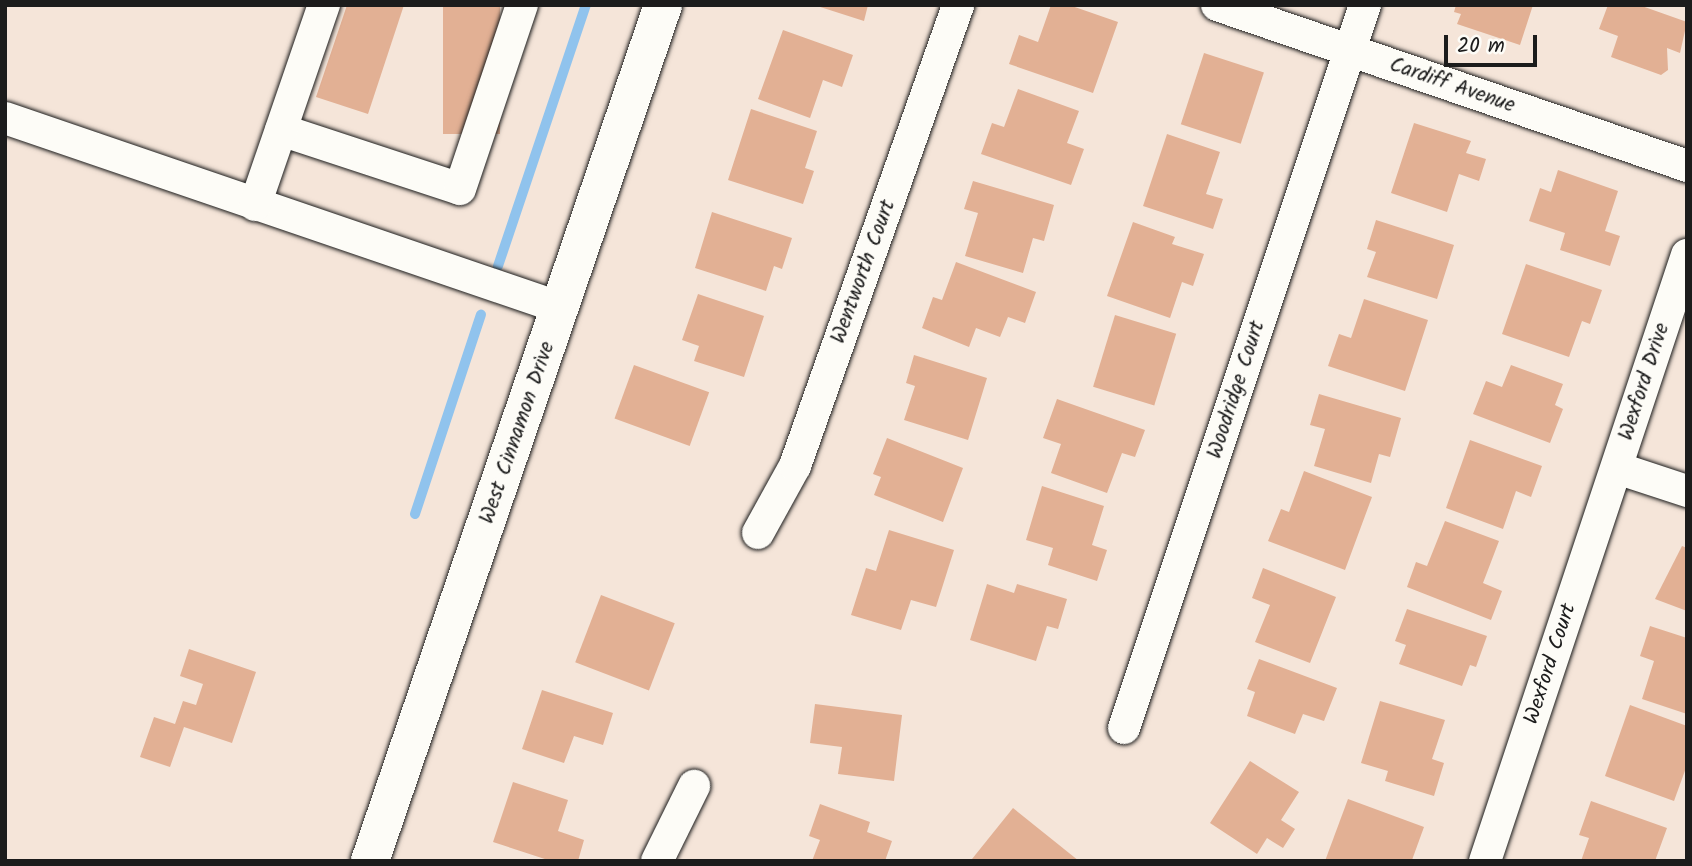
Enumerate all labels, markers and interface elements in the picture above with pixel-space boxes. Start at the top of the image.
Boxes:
scale bar [1447,21,1540,65]
text: 20 m [1457,30,1505,63]
street label: Cardiff Avenue [1386,53,1518,119]
street label: Wentworth Court [826,197,902,347]
street label: Woodridge Court [1203,318,1271,462]
street label: Wexford Drive [1614,320,1676,444]
street label: West Cinnamon Drive [475,339,561,527]
street label: Wexford Court [1520,600,1582,728]

